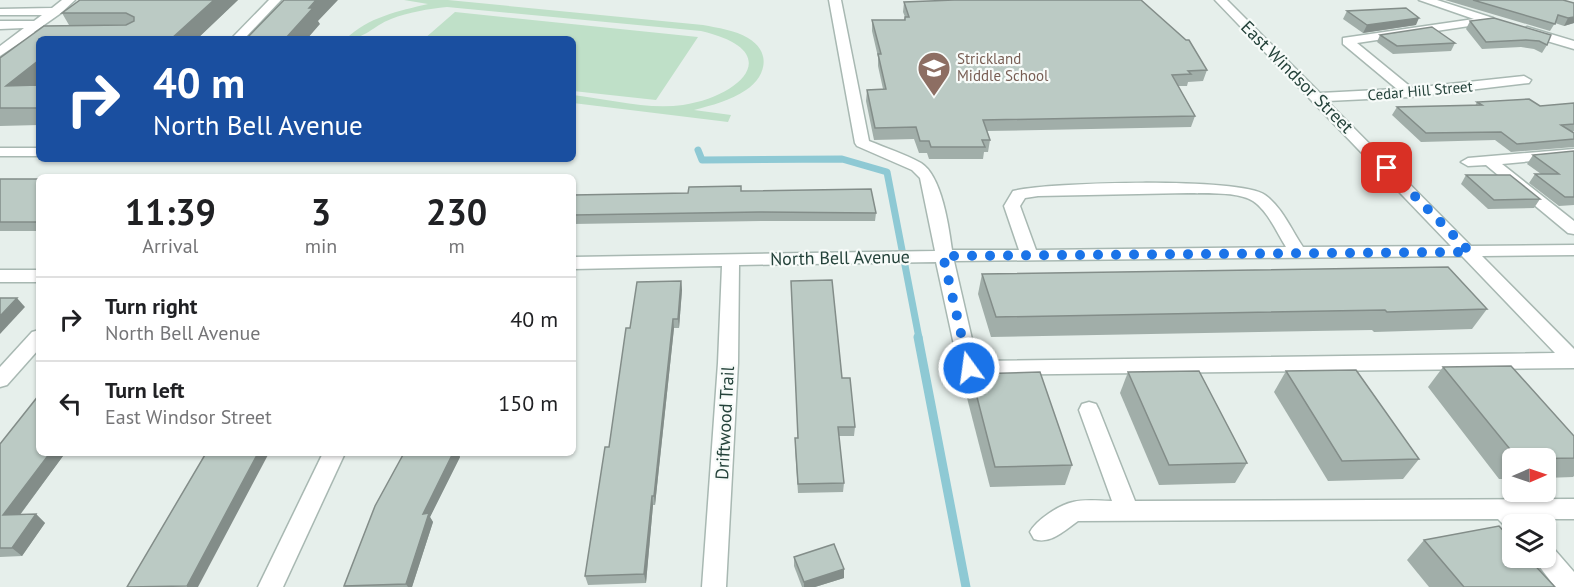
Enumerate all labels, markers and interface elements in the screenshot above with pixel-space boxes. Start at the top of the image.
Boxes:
street label: East Windsor Street [1236,15,1359,138]
place label: Strickland Middle School [957,49,1049,85]
school or university icon: Strickland Middle School [916,50,952,97]
text: 40 m [153,55,245,110]
icon: right [54,60,132,138]
street label: Cedar Hill Street [1367,76,1473,105]
text: North Bell Avenue [153,108,363,142]
pin [1361,142,1412,193]
icon: arrive [1370,151,1403,184]
text: 11:39 [125,188,216,235]
text: 3 [311,188,331,235]
text: 230 [426,188,487,235]
text: Arrival [142,233,198,259]
text: min [305,233,337,259]
text: m [449,233,465,259]
street label: North Bell Avenue [770,245,910,270]
text: Turn right [105,292,197,320]
icon: right [54,303,87,336]
text: 40 m [510,305,558,333]
text: North Bell Avenue [105,320,260,346]
position arrow [937,336,1001,400]
street label: Driftwood Trail [710,365,739,480]
text: Turn left [105,376,185,404]
icon: left [54,387,87,420]
text: 150 m [498,389,558,417]
text: East Windsor Street [105,404,272,430]
north arrow [1502,448,1556,502]
map controls [1502,448,1556,568]
button: layers [1502,514,1556,568]

